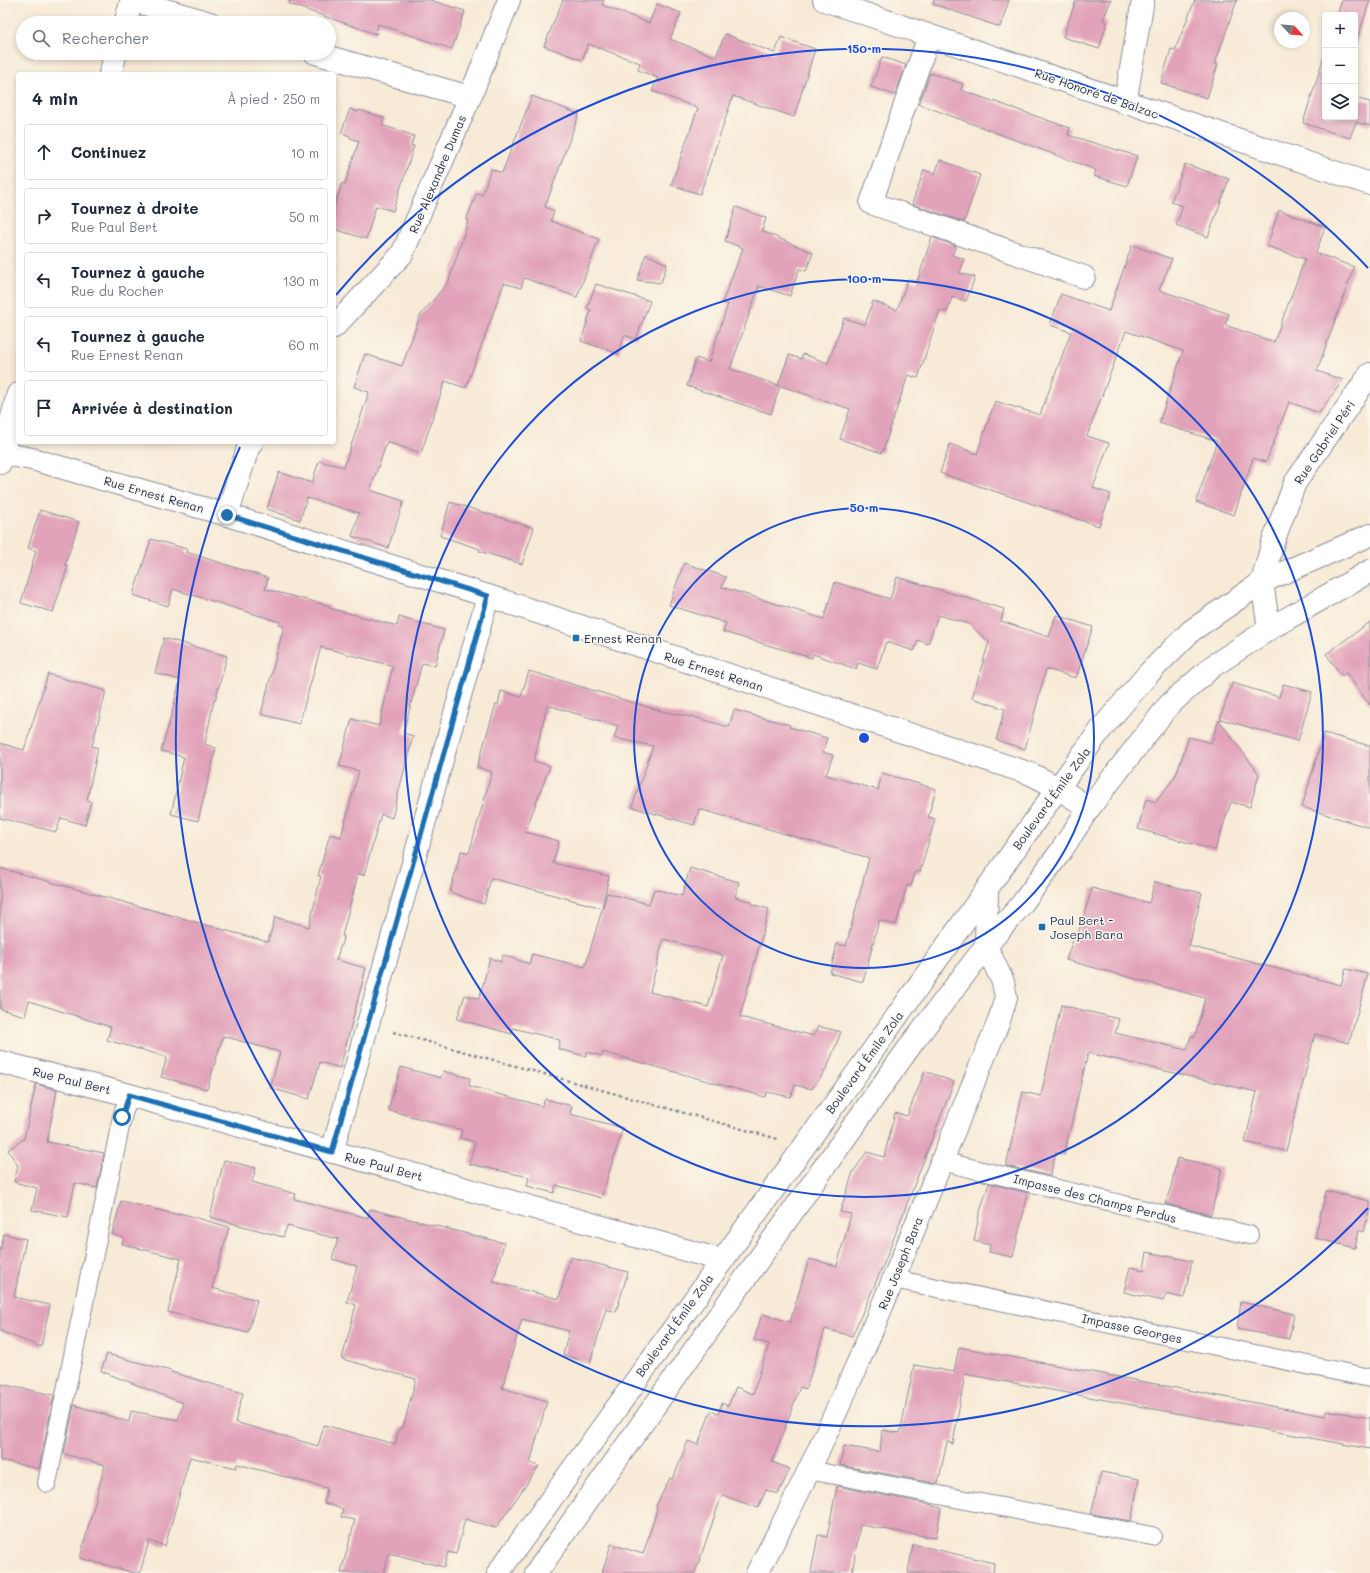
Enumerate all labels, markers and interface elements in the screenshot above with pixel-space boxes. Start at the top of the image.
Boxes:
north arrow [1274,12,1310,48]
map controls [1322,12,1358,120]
button: + [1322,12,1358,48]
search box [16,16,336,60]
icon: search [30,27,52,49]
text: Rechercher [62,28,149,48]
text: 150 m [847,40,881,56]
button: − [1322,48,1358,84]
street label: Rue Honoré de Balzac [1033,64,1161,122]
button: layers [1322,84,1358,120]
text: 4 min [32,87,78,109]
text: À pied · 250 m [227,90,320,107]
street label: Rue Alexandre Dumas [405,112,469,236]
icon: ahead [33,141,55,163]
text: Continuez [71,142,146,162]
text: 10 m [291,144,319,161]
text: Tournez à droite [71,198,199,218]
icon: right [33,205,55,227]
text: 50 m [289,208,319,225]
text: Rue Paul Bert [71,218,158,235]
text: Tournez à gauche [71,262,205,282]
icon: left [33,269,55,291]
text: 100 m [847,270,881,286]
text: 130 m [283,272,319,289]
text: Rue du Rocher [71,282,164,299]
text: Tournez à gauche [71,326,205,346]
icon: left [33,333,55,355]
text: 60 m [289,336,319,353]
text: Rue Ernest Renan [71,346,183,363]
icon: arrive [33,397,55,419]
street label: Rue Gabriel Péri [1290,397,1358,487]
text: Arrivée à destination [71,398,233,418]
street label: Rue Ernest Renan [102,472,206,516]
text: 50 m [850,499,878,515]
route end [218,506,236,524]
place label: Ernest Renan [584,630,662,646]
marker: Ernest Renan [571,633,581,643]
street label: Rue Ernest Renan [662,647,766,695]
centre of rings [857,731,871,745]
street label: Boulevard Émile Zola [1008,744,1094,852]
place label: Paul Bert - Joseph Bara [1050,912,1123,942]
marker: Paul Bert - Joseph Bara [1037,922,1047,932]
street label: Boulevard Émile Zola [821,1008,907,1116]
street label: Rue Paul Bert [31,1063,113,1097]
route start [113,1108,131,1126]
street label: Rue Paul Bert [343,1148,425,1184]
street label: Impasse des Champs Perdus [1012,1170,1178,1226]
street label: Rue Joseph Bara [874,1214,926,1312]
street label: Boulevard Émile Zola [631,1271,717,1379]
street label: Impasse Georges [1080,1310,1184,1346]

